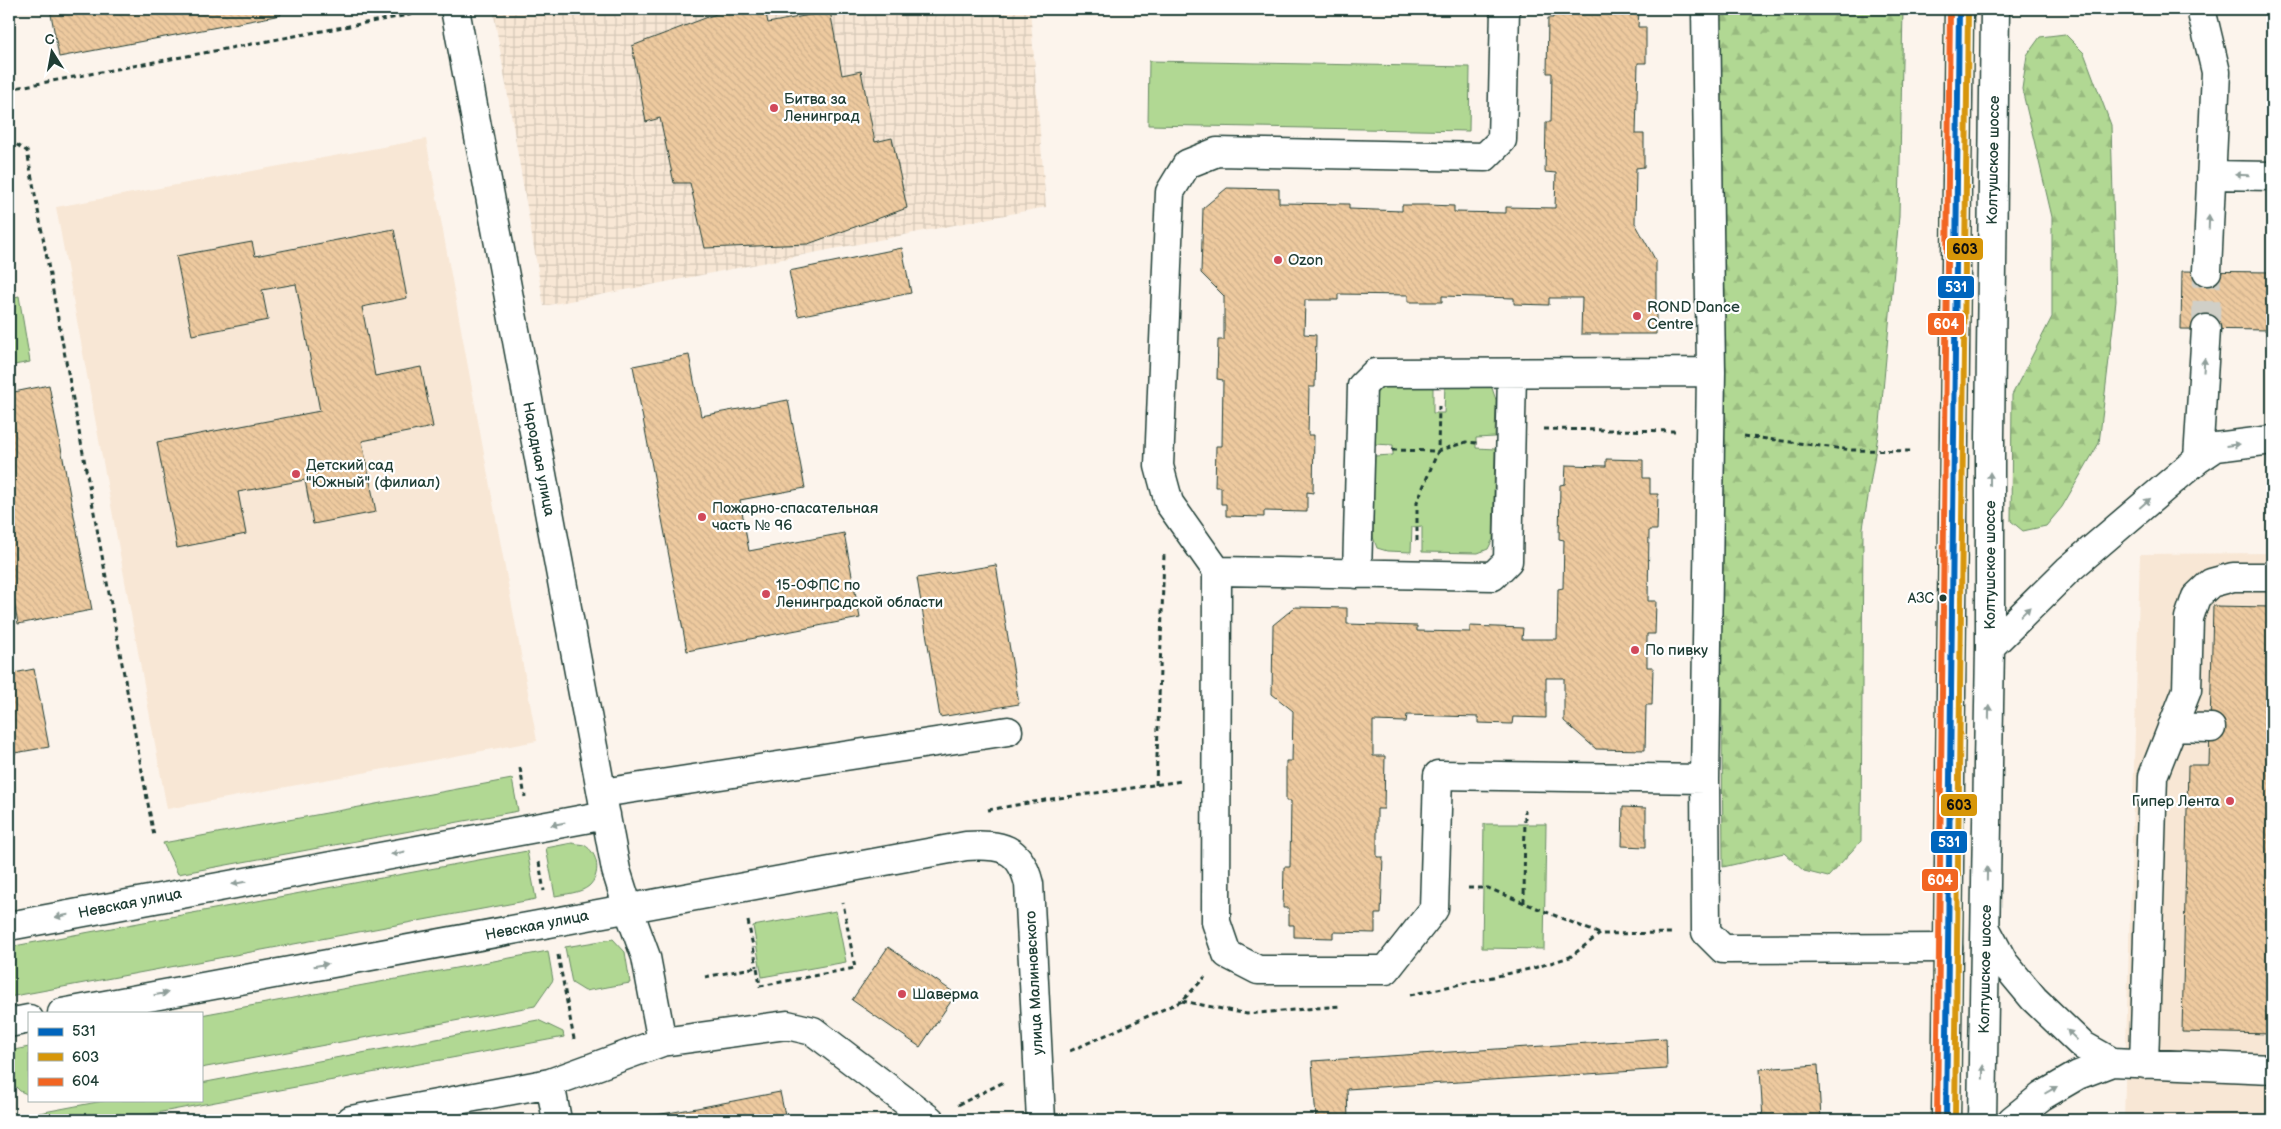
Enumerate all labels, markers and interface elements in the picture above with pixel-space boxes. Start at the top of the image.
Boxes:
north arrow [28,28,78,78]
text: С [43,30,56,49]
place label: Битва за Ленинград [783,90,860,126]
street label: Колтушское шоссе [1983,95,2004,225]
marker: Битва за Ленинград [768,102,780,114]
one-way arrow [2234,171,2250,179]
one-way arrow [2206,214,2214,230]
line badge: 603 [1946,237,1984,261]
text: 603 [1952,241,1978,258]
place label: Ozon [1288,251,1323,270]
marker: Ozon [1272,254,1284,266]
line badge: 531 [1937,275,1975,299]
text: 531 [1945,279,1967,296]
place label: ROND Dance Centre [1647,298,1740,334]
marker: ROND Dance Centre [1631,310,1643,322]
line badge: 604 [1927,312,1965,336]
text: 604 [1933,316,1959,333]
one-way arrow [2200,357,2208,373]
street label: Народная улица [518,400,559,518]
one-way arrow [2226,441,2242,449]
place label: Детский сад "Южный" (филиал) [306,456,440,492]
marker: Детский сад "Южный" (филиал) [290,468,302,480]
one-way arrow [1986,471,1994,487]
one-way arrow [2139,498,2152,509]
place label: Пожарно-спасательная часть № 96 [712,499,878,535]
street label: Колтушское шоссе [1981,500,2000,630]
marker: Пожарно-спасательная часть № 96 [696,511,708,523]
place label: 15-ОФПС по Ленинградской области [775,576,943,612]
marker: 15-ОФПС по Ленинградской области [760,588,772,600]
place label: АЗС [1907,590,1935,607]
marker: АЗС [1938,593,1948,603]
one-way arrow [2019,607,2031,619]
place label: По пивку [1645,641,1708,660]
marker: По пивку [1629,644,1641,656]
one-way arrow [1986,703,1994,719]
place label: Гипер Лента [2132,792,2220,811]
line badge: 603 [1940,793,1978,817]
marker: Гипер Лента [2224,795,2236,807]
text: 603 [1946,797,1972,814]
one-way arrow [550,820,566,828]
line badge: 531 [1930,830,1968,854]
text: 531 [1938,834,1960,851]
one-way arrow [390,850,406,858]
one-way arrow [1983,866,1991,882]
line badge: 604 [1921,868,1959,892]
text: 604 [1927,872,1953,889]
one-way arrow [231,879,246,887]
street label: Невская улица [77,884,184,923]
street label: Колтушское шоссе [1975,904,1996,1034]
street label: Невская улица [484,906,591,945]
street label: улица Малиновского [1021,910,1048,1056]
one-way arrow [53,912,69,920]
one-way arrow [314,960,330,968]
place label: Шаверма [912,985,979,1004]
marker: Шаверма [896,988,908,1000]
one-way arrow [154,990,170,998]
legend [28,1012,202,1102]
text: 531 [72,1022,96,1041]
one-way arrow [2066,1029,2078,1041]
text: 603 [72,1048,99,1067]
one-way arrow [1979,1063,1987,1079]
text: 604 [72,1072,99,1091]
one-way arrow [2044,1086,2057,1095]

